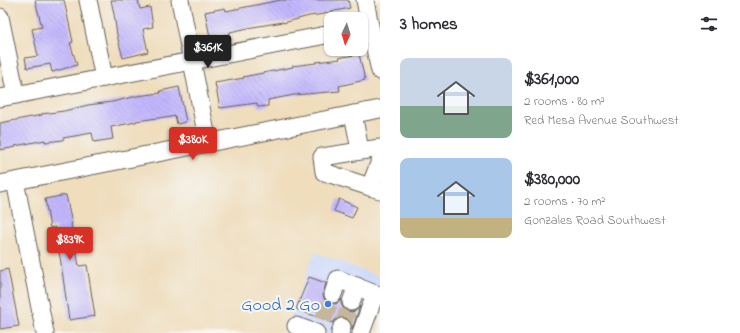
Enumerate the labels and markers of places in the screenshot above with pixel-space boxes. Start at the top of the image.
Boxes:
pin: $361K [180,35,236,69]
pin: $380K [165,127,221,161]
pin: $839K [42,227,98,261]
place label: Good 2 Go [241,293,320,319]
marker: Good 2 Go [323,299,333,309]

